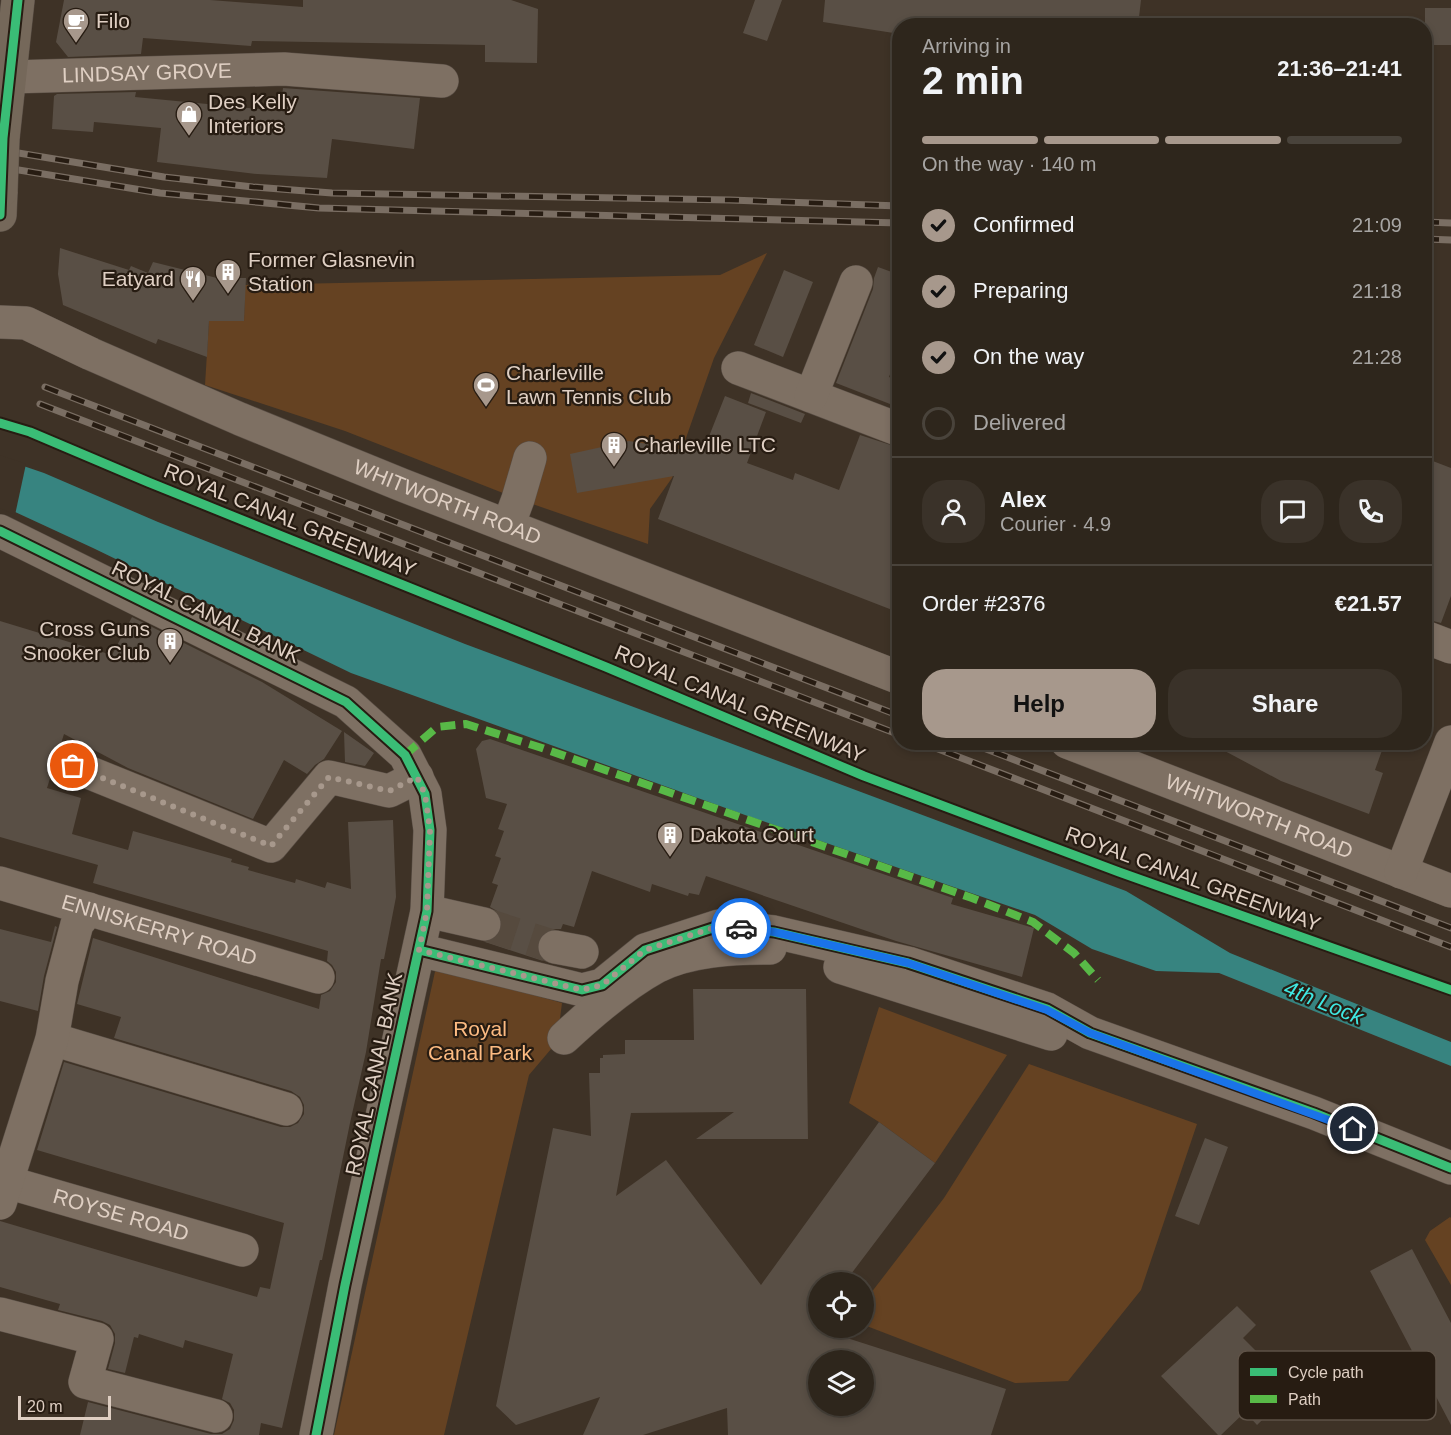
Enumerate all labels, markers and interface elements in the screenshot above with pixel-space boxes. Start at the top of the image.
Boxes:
cafe icon: Filo [61,6,91,44]
place label: Filo [96,9,130,32]
text: Arriving in [922,35,1011,57]
text: 21:36–21:41 [1277,56,1402,81]
street label: LINDSAY GROVE [62,59,232,86]
text: 2 min [922,59,1024,102]
place label: Des Kelly Interiors [208,90,297,137]
shop icon: Des Kelly Interiors [174,99,204,137]
text: On the way · 140 m [922,153,1097,175]
icon: check [922,209,955,242]
text: Confirmed [973,212,1074,237]
text: 21:09 [1352,214,1402,236]
place label: Former Glasnevin Station [248,248,415,295]
building icon: Former Glasnevin Station [213,257,243,295]
restaurant icon: Eatyard [178,264,208,302]
place label: Eatyard [102,267,174,290]
icon: check [922,275,955,308]
text: Preparing [973,278,1068,303]
text: 21:18 [1352,280,1402,302]
icon: check [922,341,955,374]
text: On the way [973,344,1084,369]
text: 21:28 [1352,346,1402,368]
place label: Charleville Lawn Tennis Club [506,361,671,408]
sports icon: Charleville Lawn Tennis Club [471,370,501,408]
text: Delivered [973,410,1066,435]
building icon: Charleville LTC [599,430,629,468]
place label: Charleville LTC [634,433,776,456]
street label: WHITWORTH ROAD [351,455,544,549]
street label: ROYAL CANAL GREENWAY [161,458,420,581]
button: person [922,480,985,543]
button: chat [1261,480,1324,543]
button: phone [1339,480,1402,543]
text: Alex [1000,487,1046,512]
text: Courier · 4.9 [1000,513,1111,535]
street label: ROYAL CANAL BANK [108,556,304,667]
text: Order #2376 [922,591,1046,616]
text: €21.57 [1335,591,1402,616]
place label: Cross Guns Snooker Club [23,617,150,664]
building icon: Cross Guns Snooker Club [155,626,185,664]
street label: ROYAL CANAL GREENWAY [611,640,869,767]
button: Help [922,669,1156,738]
button: Share [1168,669,1402,738]
pin [47,740,98,791]
icon: bag [56,749,89,782]
street label: WHITWORTH ROAD [1162,769,1356,863]
building icon: Dakota Court [655,820,685,858]
street label: ROYAL CANAL GREENWAY [1062,822,1324,936]
place label: Dakota Court [690,823,814,846]
street label: ENNISKERRY ROAD [59,890,260,969]
courier [711,898,771,958]
icon: car [725,912,758,945]
street label: ROYAL CANAL BANK [341,970,406,1178]
water label: 4th Lock [1281,975,1368,1030]
park label: Royal Canal Park [428,1017,532,1064]
pin [1327,1103,1378,1154]
icon: home [1336,1112,1369,1145]
street label: ROYSE ROAD [51,1184,192,1245]
map controls [808,1272,874,1416]
button: locate [808,1272,874,1338]
button: layers [808,1350,874,1416]
legend [1238,1351,1436,1420]
text: Cycle path [1288,1364,1364,1381]
text: Path [1288,1391,1321,1408]
scale bar [18,1393,111,1420]
text: 20 m [27,1398,63,1415]

